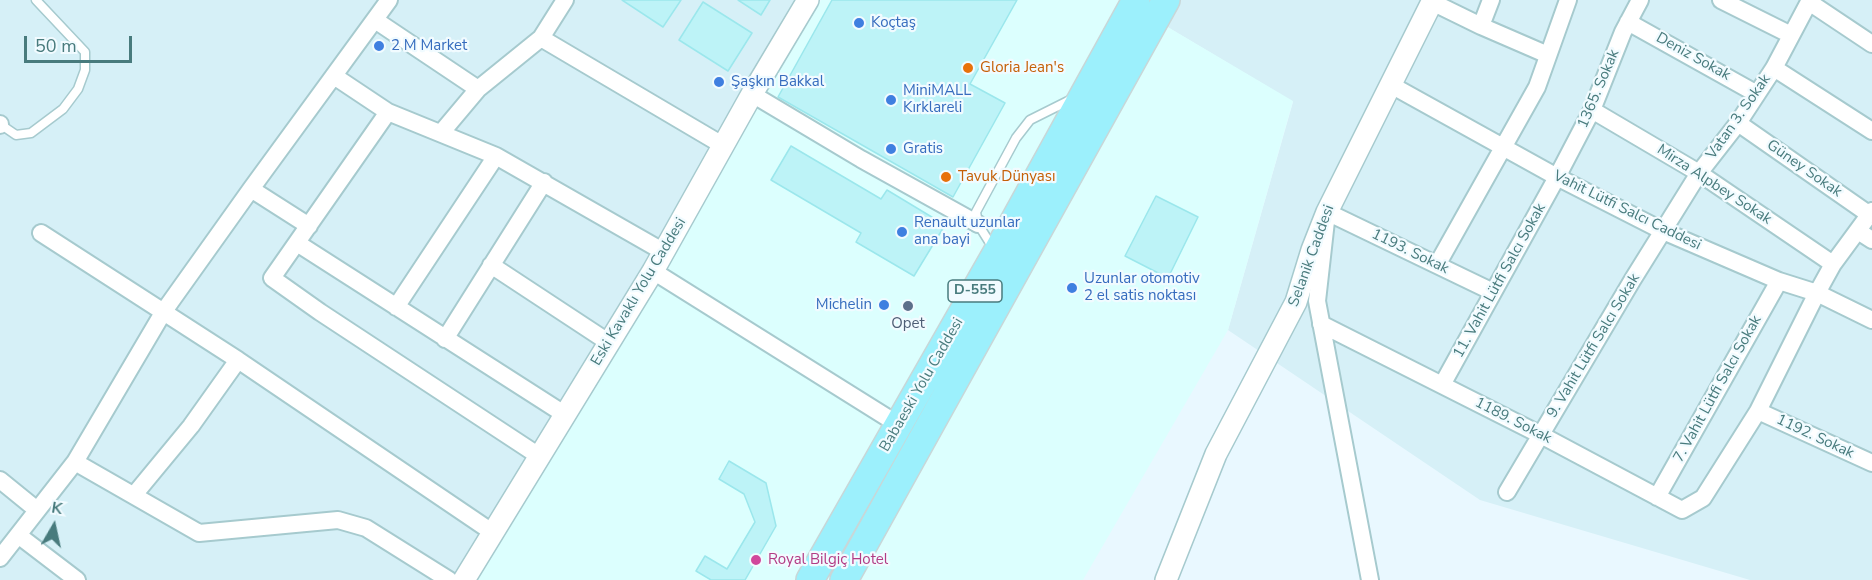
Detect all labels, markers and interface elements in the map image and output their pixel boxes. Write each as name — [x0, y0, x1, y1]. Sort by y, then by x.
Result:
place label: Koçtaş — [871, 14, 916, 32]
marker: Koçtaş — [852, 16, 866, 30]
scale bar — [27, 24, 135, 62]
street label: Deniz Sokak — [1653, 29, 1733, 85]
text: 50 m — [35, 34, 77, 58]
place label: 2 M Market — [391, 37, 467, 55]
marker: 2 M Market — [372, 39, 386, 53]
street label: 1365. Sokak — [1574, 47, 1624, 131]
place label: Gloria Jean's — [980, 59, 1064, 77]
marker: Gloria Jean's — [961, 61, 975, 75]
street label: Vatan 3. Sokak — [1703, 71, 1775, 163]
place label: Şaşkın Bakkal — [731, 73, 824, 91]
marker: Şaşkın Bakkal — [712, 75, 726, 89]
place label: MiniMALL Kırklareli — [903, 82, 971, 117]
marker: MiniMALL Kırklareli — [884, 93, 898, 107]
street label: Güney Sokak — [1763, 136, 1845, 202]
place label: Gratis — [903, 140, 943, 158]
street label: Mirza Alpbey Sokak — [1653, 141, 1775, 229]
marker: Gratis — [884, 142, 898, 156]
street label: Vahit Lütfi Salcı Caddesi — [1550, 167, 1704, 255]
place label: Tavuk Dünyası — [958, 168, 1055, 186]
marker: Tavuk Dünyası — [939, 170, 953, 184]
street label: 11. Vahit Lütfi Salcı Sokak — [1450, 201, 1550, 361]
street label: Selanik Caddesi — [1285, 203, 1339, 309]
place label: Renault uzunlar ana bayi — [914, 214, 1020, 249]
street label: Eski Kavaklı Yolu Caddesi — [588, 215, 690, 369]
marker: Renault uzunlar ana bayi — [895, 225, 909, 239]
street label: 1193. Sokak — [1368, 226, 1452, 278]
place label: Uzunlar otomotiv 2 el satis noktası — [1084, 270, 1200, 305]
street label: 9. Vahit Lütfi Salcı Sokak — [1544, 271, 1644, 421]
road number: D-555 — [948, 280, 1002, 302]
marker: Uzunlar otomotiv 2 el satis noktası — [1065, 281, 1079, 295]
place label: Michelin — [816, 296, 872, 314]
marker: Michelin — [877, 298, 891, 312]
marker: Opet — [901, 299, 915, 313]
street label: 7. Vahit Lütfi Salcı Sokak — [1670, 312, 1766, 466]
street label: Babaeski Yolu Caddesi — [876, 315, 968, 455]
place label: Opet — [891, 315, 925, 333]
street label: 1189. Sokak — [1472, 394, 1554, 448]
street label: 1192. Sokak — [1773, 411, 1857, 463]
north arrow — [24, 496, 84, 556]
text: K — [50, 497, 64, 520]
place label: Royal Bilgiç Hotel — [768, 551, 888, 569]
marker: Royal Bilgiç Hotel — [749, 553, 763, 567]

